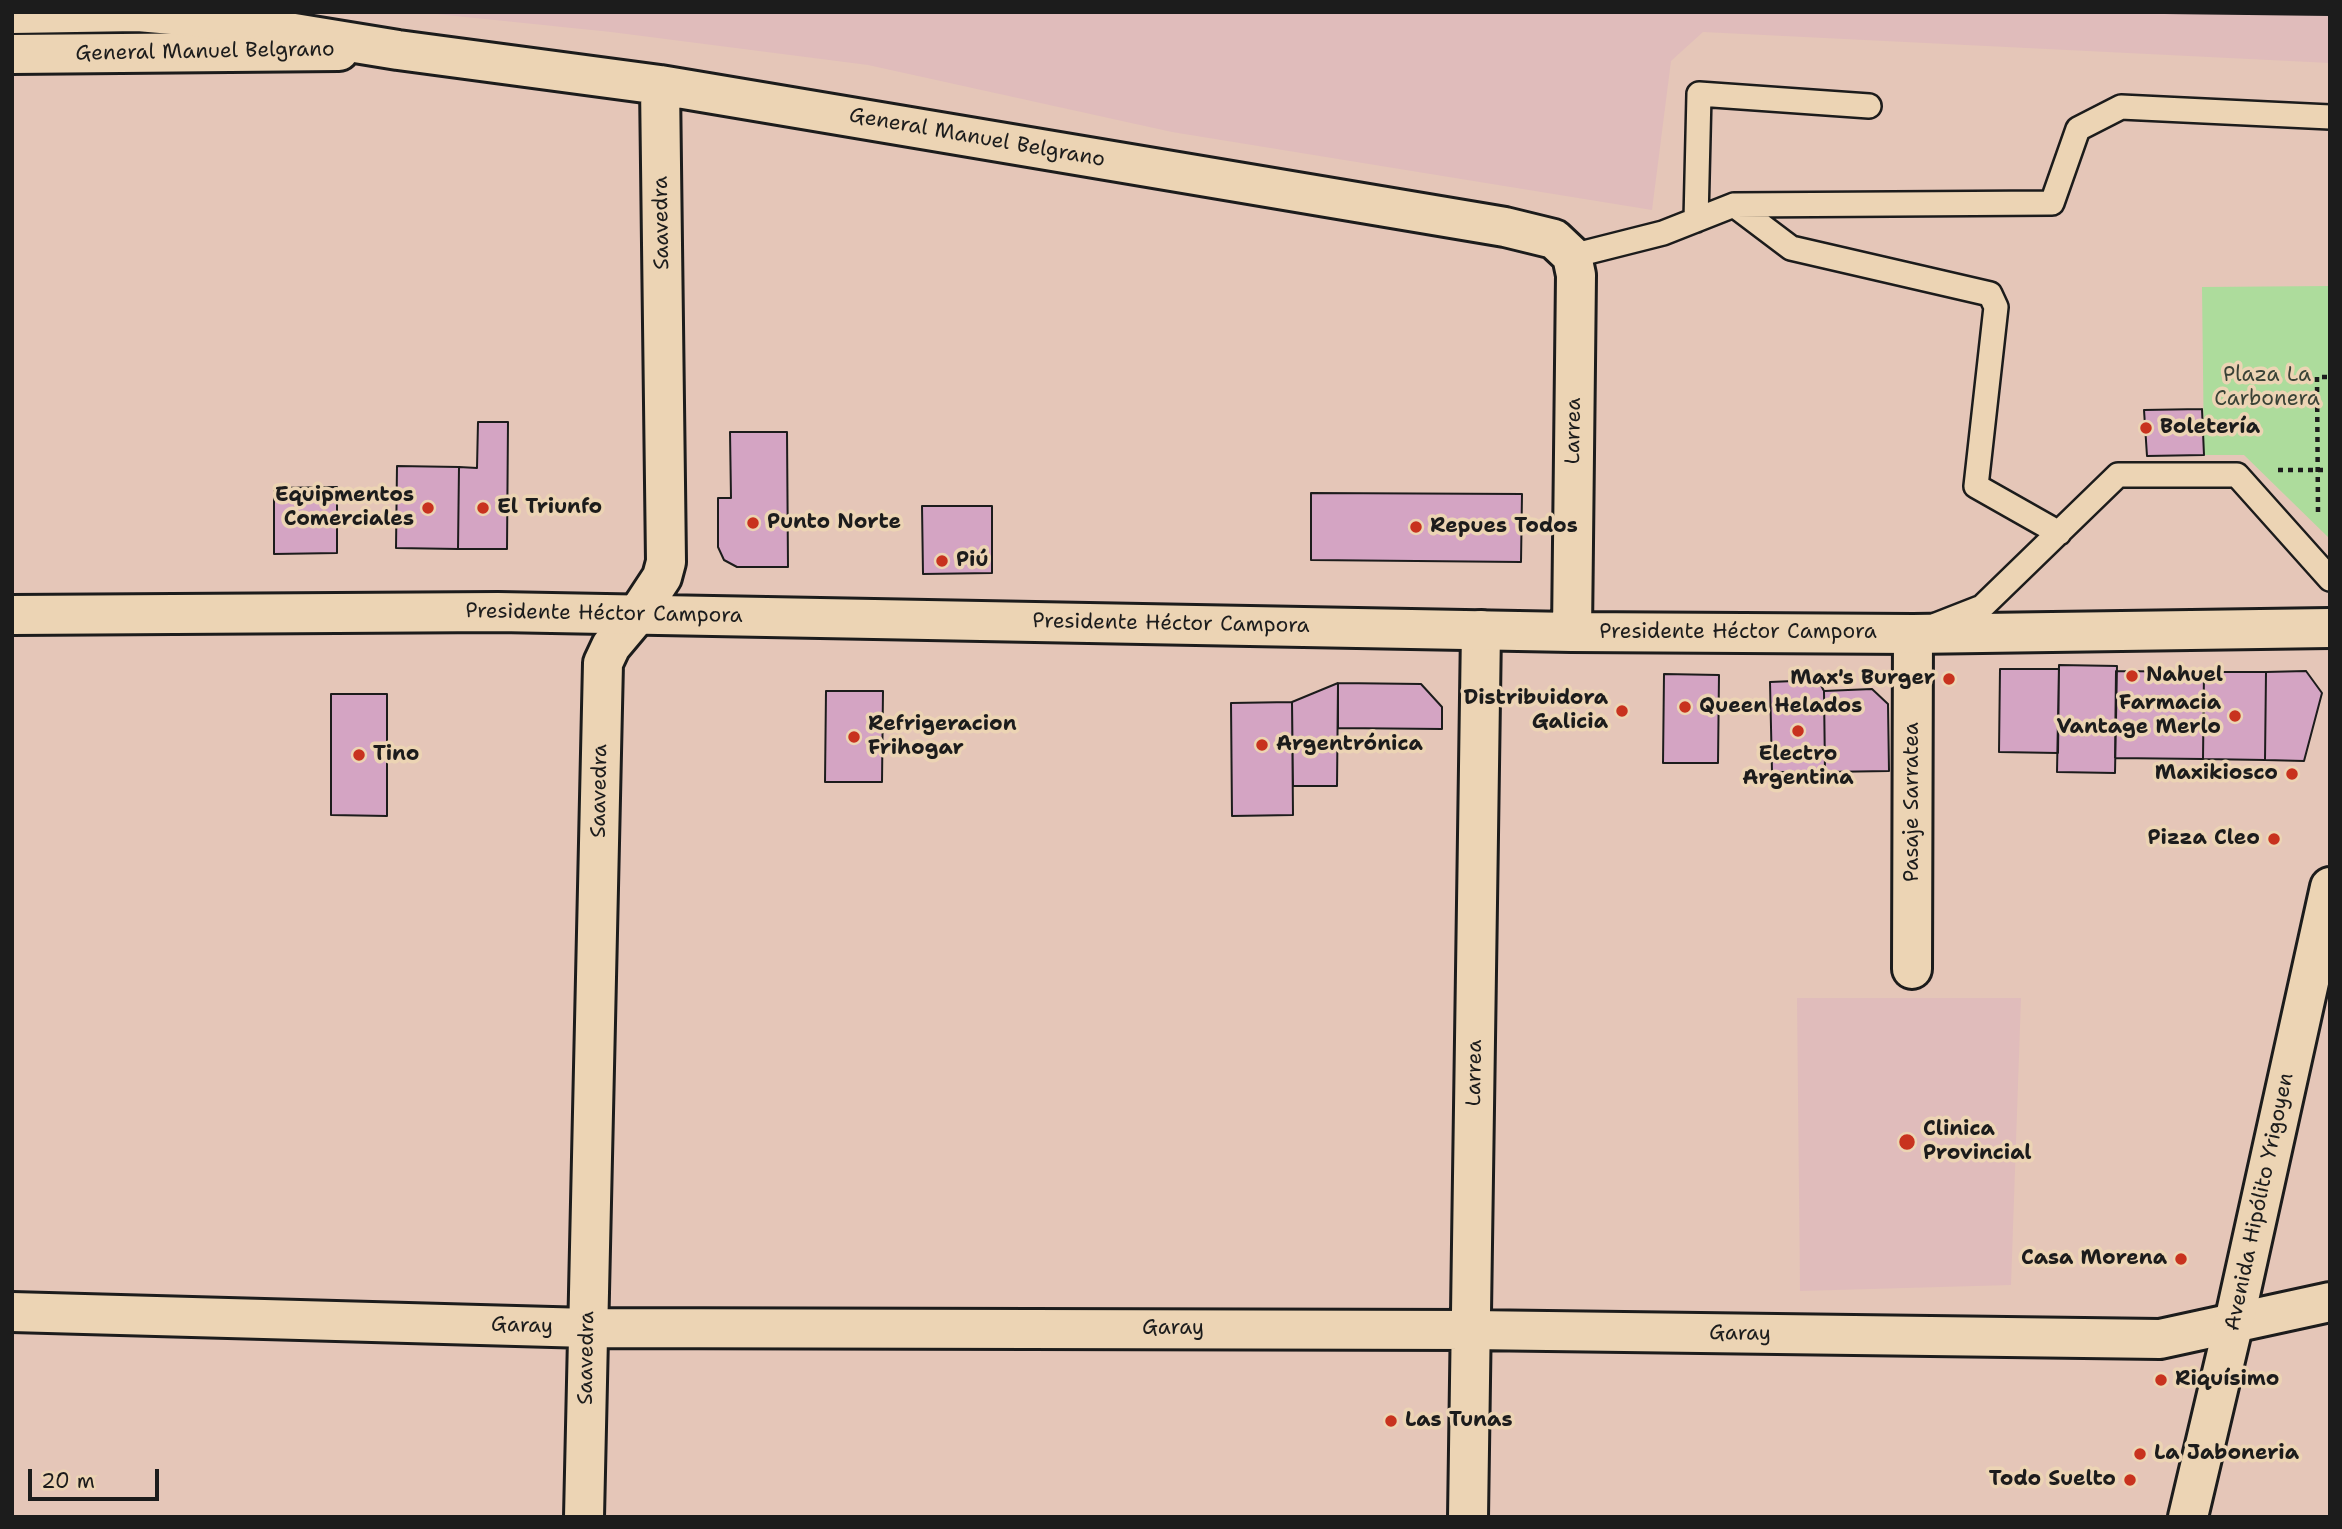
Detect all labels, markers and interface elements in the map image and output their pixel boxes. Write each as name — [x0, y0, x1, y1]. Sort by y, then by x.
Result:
street label: General Manuel Belgrano — [75, 37, 335, 67]
street label: General Manuel Belgrano — [847, 103, 1107, 173]
street label: Saavedra — [649, 176, 675, 270]
park label: Plaza La Carbonera — [2214, 363, 2320, 413]
street label: Larrea — [1561, 397, 1587, 465]
place label: Boletería — [2160, 415, 2260, 441]
marker: Boletería — [2138, 420, 2154, 436]
place label: Equipmentos Comerciales — [275, 483, 414, 533]
place label: El Triunfo — [497, 495, 602, 521]
marker: Equipmentos Comerciales — [420, 500, 436, 516]
marker: El Triunfo — [475, 500, 491, 516]
place label: Punto Norte — [767, 510, 901, 536]
place label: Repues Todos — [1430, 514, 1578, 540]
marker: Punto Norte — [745, 515, 761, 531]
marker: Repues Todos — [1408, 519, 1424, 535]
place label: Piú — [956, 548, 989, 574]
marker: Piú — [934, 553, 950, 569]
street label: Presidente Héctor Campora — [465, 599, 743, 629]
street label: Presidente Héctor Campora — [1032, 609, 1310, 639]
street label: Presidente Héctor Campora — [1599, 620, 1877, 646]
place label: Nahuel — [2146, 663, 2223, 689]
place label: Max's Burger — [1790, 666, 1935, 692]
marker: Nahuel — [2124, 668, 2140, 684]
marker: Max's Burger — [1941, 671, 1957, 687]
place label: Distribuidora Galicia — [1463, 686, 1608, 736]
place label: Farmacia Vantage Merlo — [2056, 691, 2221, 741]
place label: Queen Helados — [1699, 694, 1862, 720]
marker: Queen Helados — [1677, 699, 1693, 715]
marker: Distribuidora Galicia — [1614, 703, 1630, 719]
marker: Farmacia Vantage Merlo — [2227, 708, 2243, 724]
place label: Refrigeracion Frihogar — [868, 712, 1017, 762]
street label: Pasaje Sarratea — [1900, 722, 1926, 882]
marker: Electro Argentina — [1790, 723, 1806, 739]
marker: Refrigeracion Frihogar — [846, 729, 862, 745]
place label: Argentrónica — [1276, 732, 1423, 758]
marker: Argentrónica — [1254, 737, 1270, 753]
place label: Tino — [373, 742, 419, 768]
place label: Electro Argentina — [1742, 742, 1854, 792]
street label: Saavedra — [587, 744, 613, 838]
marker: Tino — [351, 747, 367, 763]
place label: Maxikiosco — [2155, 761, 2278, 787]
marker: Maxikiosco — [2284, 766, 2300, 782]
place label: Pizza Cleo — [2148, 826, 2260, 852]
marker: Pizza Cleo — [2266, 831, 2282, 847]
street label: Larrea — [1462, 1039, 1488, 1107]
street label: Avenida Hipólito Yrigoyen — [2220, 1071, 2300, 1333]
place label: Clinica Provincial — [1923, 1117, 2032, 1167]
marker: Clinica Provincial — [1897, 1132, 1917, 1152]
place label: Casa Morena — [2021, 1246, 2167, 1272]
marker: Casa Morena — [2173, 1251, 2189, 1267]
street label: Saavedra — [574, 1311, 600, 1405]
street label: Garay — [491, 1312, 553, 1340]
street label: Garay — [1142, 1316, 1204, 1342]
street label: Garay — [1709, 1321, 1771, 1347]
place label: Riquísimo — [2175, 1367, 2279, 1393]
marker: Riquísimo — [2153, 1372, 2169, 1388]
place label: Las Tunas — [1405, 1408, 1512, 1434]
marker: Las Tunas — [1383, 1413, 1399, 1429]
place label: La Jaboneria — [2154, 1441, 2299, 1467]
marker: La Jaboneria — [2132, 1446, 2148, 1462]
scale bar — [32, 1456, 163, 1500]
text: 20 m — [41, 1467, 95, 1495]
place label: Todo Suelto — [1989, 1467, 2116, 1493]
marker: Todo Suelto — [2122, 1472, 2138, 1488]

